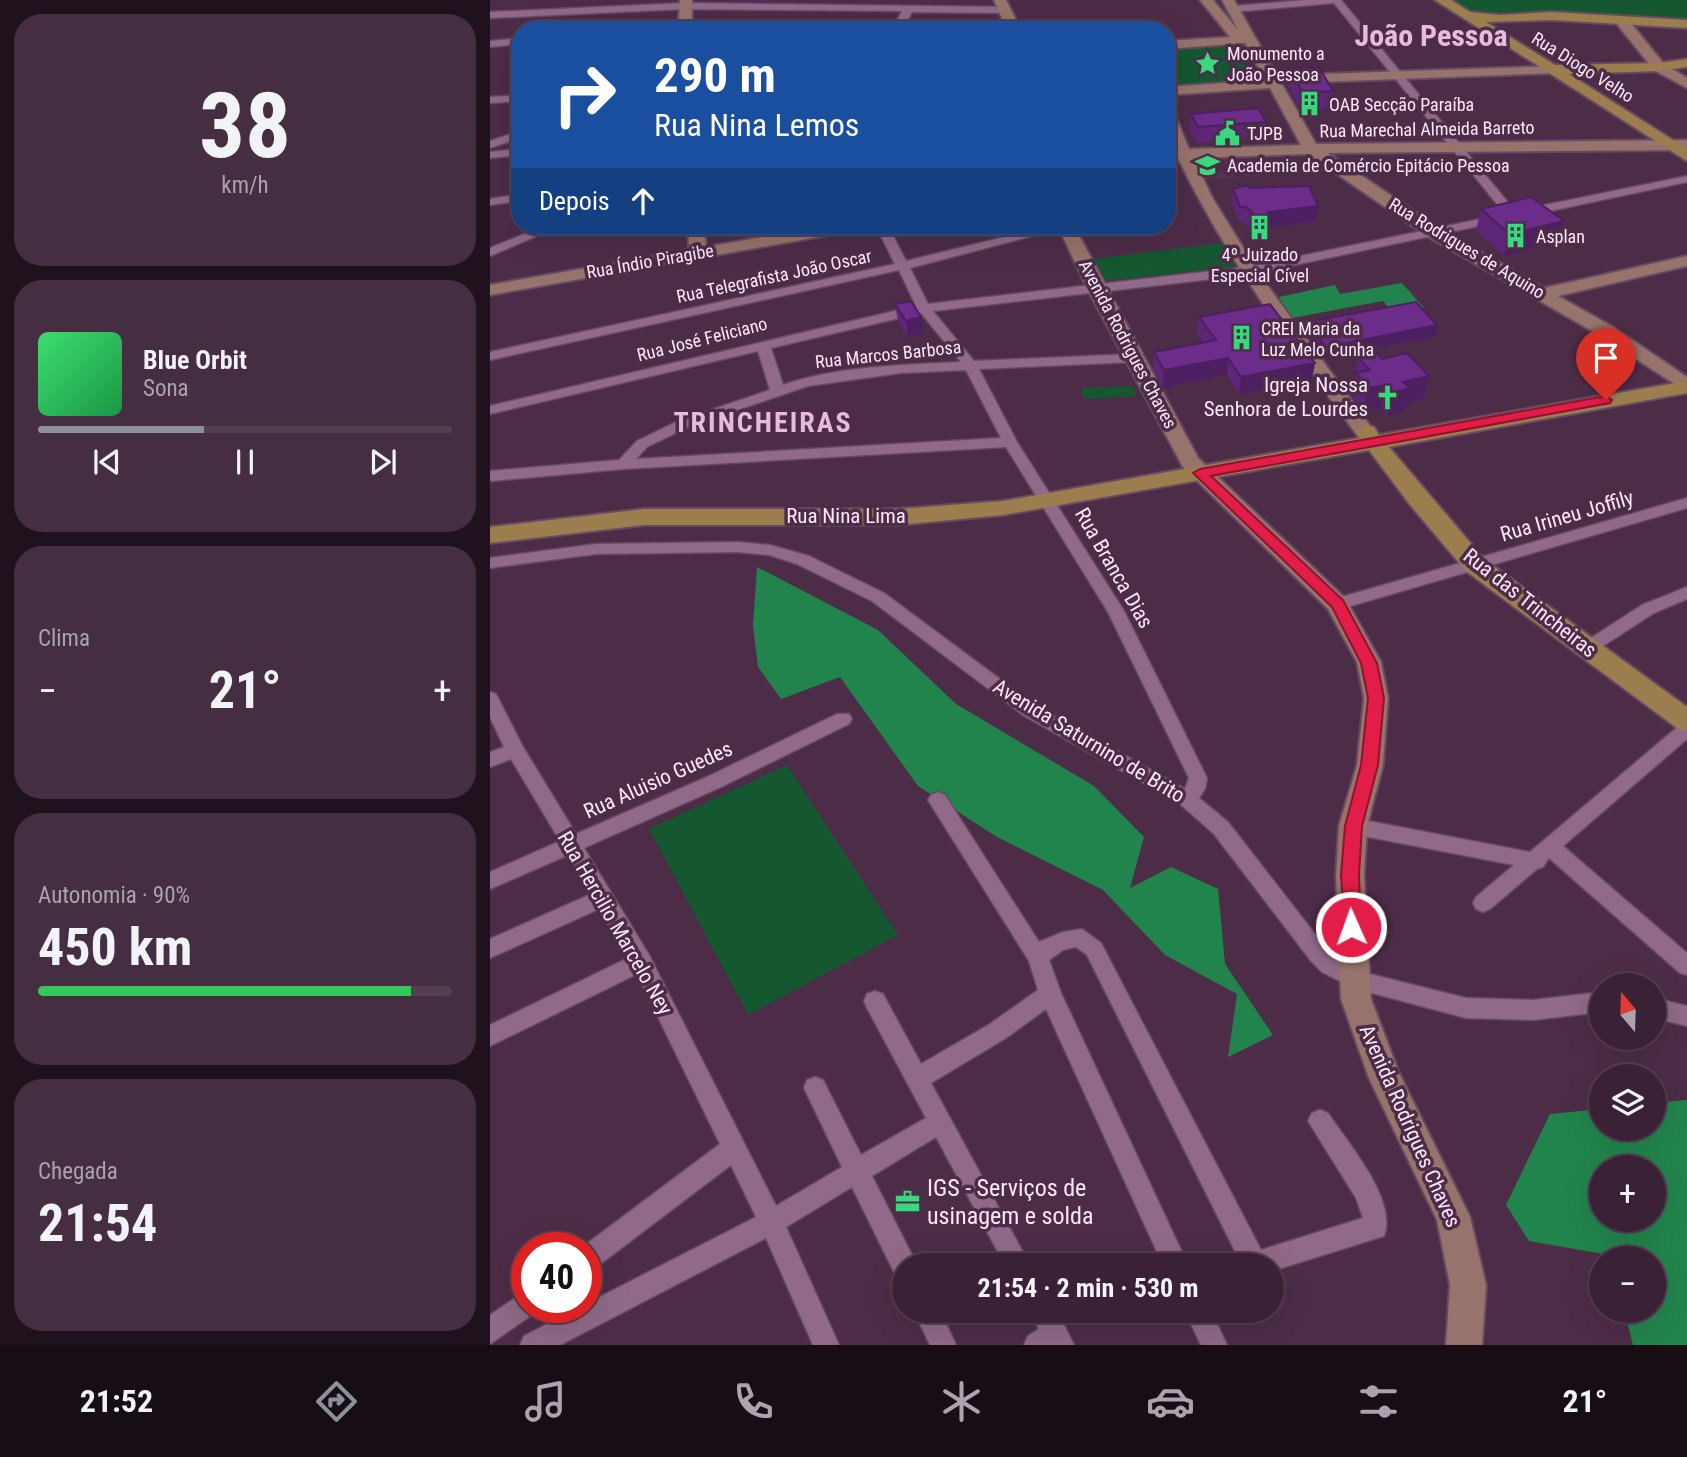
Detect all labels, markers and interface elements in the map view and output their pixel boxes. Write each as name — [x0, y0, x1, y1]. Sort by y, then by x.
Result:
district label: João Pessoa — [1354, 18, 1508, 53]
street label: Rua Diogo Velho — [1528, 27, 1638, 107]
place label: Monumento a João Pessoa — [1227, 43, 1325, 85]
text: 290 m — [654, 47, 776, 104]
icon: right — [539, 49, 630, 140]
place icon: Monumento a João Pessoa — [1193, 49, 1221, 77]
text: 38 — [199, 73, 291, 179]
building icon: OAB Secção Paraíba — [1295, 90, 1323, 118]
place label: OAB Secção Paraíba — [1329, 94, 1474, 115]
text: Rua Nina Lemos — [654, 106, 859, 144]
street label: Rua Marechal Almeida Barreto — [1319, 117, 1535, 141]
public building icon: TJPB — [1213, 119, 1241, 147]
place label: TJPB — [1247, 123, 1283, 144]
school or university icon: Academia de Comércio Epitácio Pessoa — [1193, 151, 1221, 179]
place label: Academia de Comércio Epitácio Pessoa — [1227, 155, 1510, 176]
text: km/h — [221, 172, 269, 199]
icon: ahead — [624, 182, 662, 220]
text: Depois — [539, 186, 610, 216]
street label: Rua Rodrigues de Aquino — [1385, 193, 1549, 303]
building icon: 4º Juizado Especial Cível — [1246, 213, 1274, 241]
building icon: Asplan — [1502, 222, 1530, 250]
place label: Asplan — [1536, 226, 1585, 247]
street label: Rua Índio Piragibe — [585, 239, 715, 283]
place label: 4º Juizado Especial Cível — [1211, 244, 1309, 286]
street label: Rua Telegrafista João Oscar — [675, 245, 874, 307]
street label: Avenida Rodrigues Chaves — [1075, 256, 1181, 432]
street label: Rua José Feliciano — [635, 313, 769, 365]
place label: CREI Maria da Luz Melo Cunha — [1261, 318, 1374, 360]
building icon: CREI Maria da Luz Melo Cunha — [1227, 324, 1255, 352]
pin — [1576, 328, 1636, 400]
street label: Rua Marcos Barbosa — [814, 336, 962, 372]
icon: arrive — [1587, 339, 1625, 377]
text: Blue Orbit — [143, 345, 247, 375]
place label: Igreja Nossa Senhora de Lourdes — [1204, 373, 1368, 421]
text: Sona — [143, 375, 189, 402]
church icon: Igreja Nossa Senhora de Lourdes — [1374, 383, 1402, 411]
district label: TRINCHEIRAS — [673, 406, 853, 439]
icon: previous — [88, 443, 126, 481]
icon: pause — [226, 443, 264, 481]
icon: next — [364, 443, 402, 481]
street label: Rua Irineu Joffily — [1498, 485, 1637, 546]
street label: Rua Nina Lima — [786, 504, 906, 528]
street label: Rua Branca Dias — [1070, 504, 1158, 632]
street label: Rua das Trincheiras — [1459, 544, 1601, 662]
text: Clima — [38, 625, 90, 652]
text: 21° — [209, 660, 281, 721]
text: − — [38, 669, 57, 713]
text: + — [433, 669, 452, 713]
street label: Avenida Saturnino de Brito — [989, 674, 1189, 808]
street label: Rua Aluisio Guedes — [580, 736, 736, 824]
street label: Rua Hercilio Marcelo Ney — [553, 827, 678, 1019]
text: Autonomia · 90% — [38, 882, 190, 909]
position arrow — [1314, 890, 1388, 964]
text: 450 km — [38, 917, 192, 978]
north arrow — [1589, 973, 1666, 1050]
map controls — [1589, 973, 1666, 1323]
street label: Avenida Rodrigues Chaves — [1355, 1021, 1465, 1231]
button: layers — [1589, 1064, 1666, 1141]
button: + — [1589, 1155, 1666, 1232]
text: Chegada — [38, 1158, 118, 1185]
place label: IGS - Serviços de usinagem e solda — [927, 1174, 1094, 1230]
office icon: IGS - Serviços de usinagem e solda — [893, 1188, 921, 1216]
text: 21:54 — [38, 1193, 157, 1254]
speed limit sign: 40 — [511, 1232, 602, 1323]
button: − — [1589, 1246, 1666, 1323]
text: 21:54 · 2 min · 530 m — [978, 1273, 1198, 1303]
icon: directions — [312, 1377, 361, 1426]
icon: music — [521, 1377, 570, 1426]
icon: phone — [729, 1377, 778, 1426]
icon: climate — [937, 1377, 986, 1426]
icon: car — [1146, 1377, 1195, 1426]
icon: filters — [1354, 1377, 1403, 1426]
text: 21:52 — [80, 1382, 153, 1420]
text: 21° — [1563, 1382, 1607, 1420]

